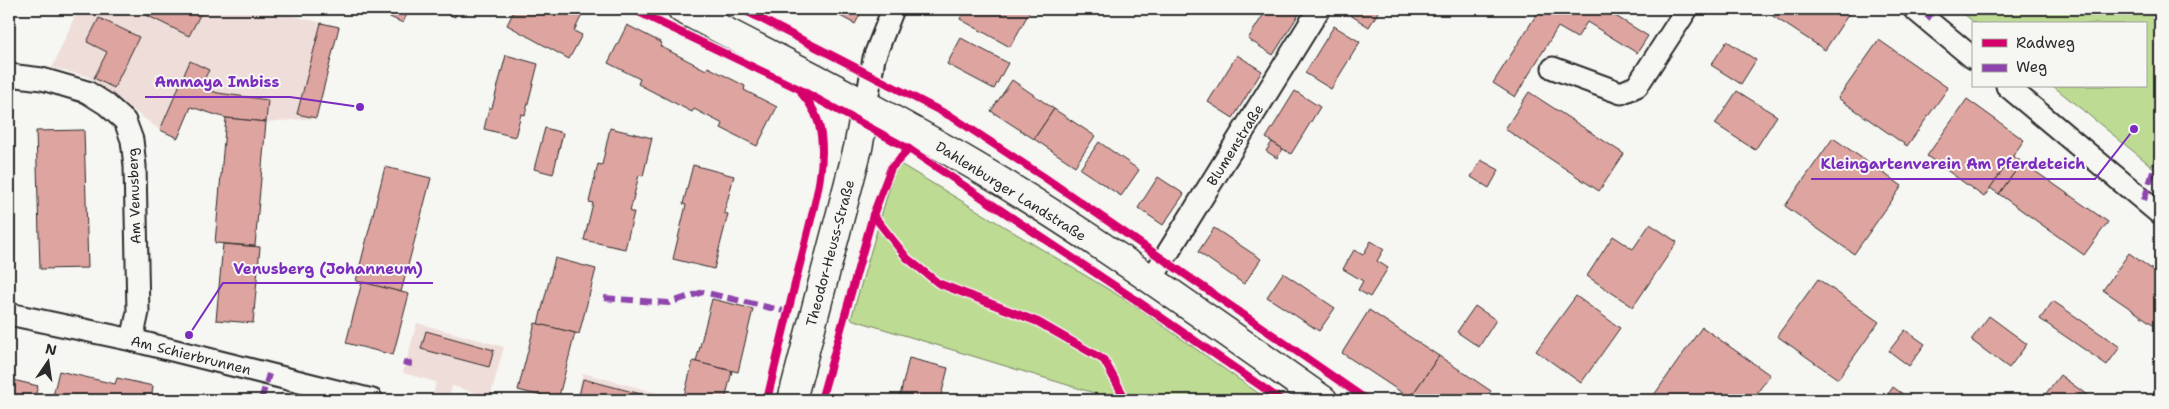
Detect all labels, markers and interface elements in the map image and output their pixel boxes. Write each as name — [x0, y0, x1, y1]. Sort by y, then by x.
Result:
legend — [1972, 22, 2146, 88]
text: Radweg — [2016, 33, 2075, 53]
text: Weg — [2016, 57, 2047, 77]
callout: Ammaya Imbiss — [145, 67, 290, 97]
text: Ammaya Imbiss — [155, 72, 280, 92]
street label: Blumenstraße — [1203, 101, 1267, 189]
street label: Dahlenburger Landstraße — [932, 137, 1090, 245]
street label: Am Venusberg — [123, 147, 145, 245]
callout: Kleingartenverein Am Pferdeteich — [1811, 149, 2095, 179]
text: Kleingartenverein Am Pferdeteich — [1821, 154, 2085, 174]
street label: Theodor-Heuss-Straße — [802, 178, 858, 328]
callout: Venusberg (Johanneum) — [223, 253, 433, 283]
text: Venusberg (Johanneum) — [233, 259, 423, 279]
street label: Am Schierbrunnen — [129, 331, 253, 379]
north arrow — [22, 336, 72, 386]
text: N — [43, 339, 58, 359]

